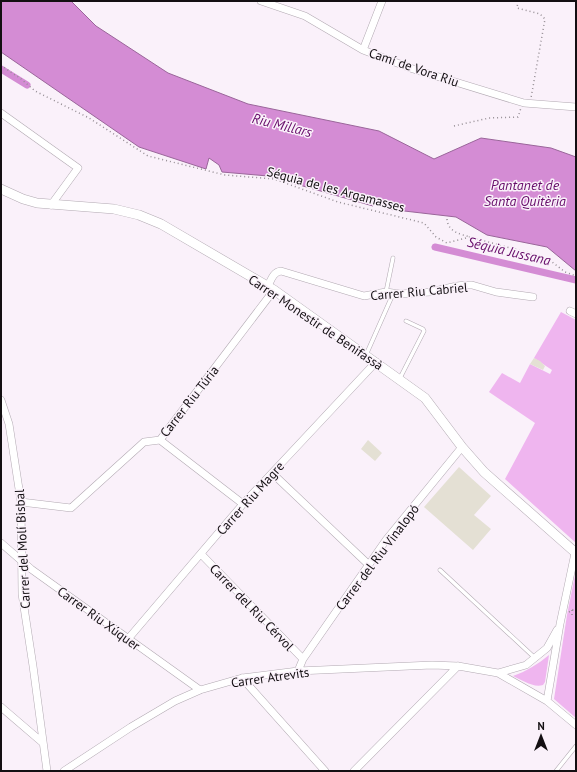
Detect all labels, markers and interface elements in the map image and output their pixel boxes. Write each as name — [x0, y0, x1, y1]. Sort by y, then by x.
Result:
street label: Camí de Vora Riu — [367, 44, 461, 91]
water label: Riu Millars — [250, 109, 314, 141]
street label: Séquia de les Argamasses — [265, 163, 407, 216]
water label: Pantanet de Santa Quitèria — [484, 176, 566, 210]
water label: Séquia Jussana — [466, 233, 553, 269]
street label: Carrer Monestir de Benifassà — [245, 271, 386, 374]
street label: Carrer Riu Cabriel — [370, 279, 469, 304]
street label: Carrer Riu Túria — [156, 362, 223, 440]
street label: Carrer Riu Magre — [213, 458, 288, 539]
street label: Carrer del Molí Bisbal — [11, 489, 34, 609]
street label: Carrer del Riu Vinalopó — [332, 501, 423, 614]
street label: Carrer del Riu Cérvol — [206, 560, 298, 655]
street label: Carrer Riu Xúquer — [54, 583, 144, 655]
street label: Carrer Atrevits — [230, 664, 310, 691]
north arrow — [521, 716, 561, 756]
text: N — [537, 719, 545, 733]

